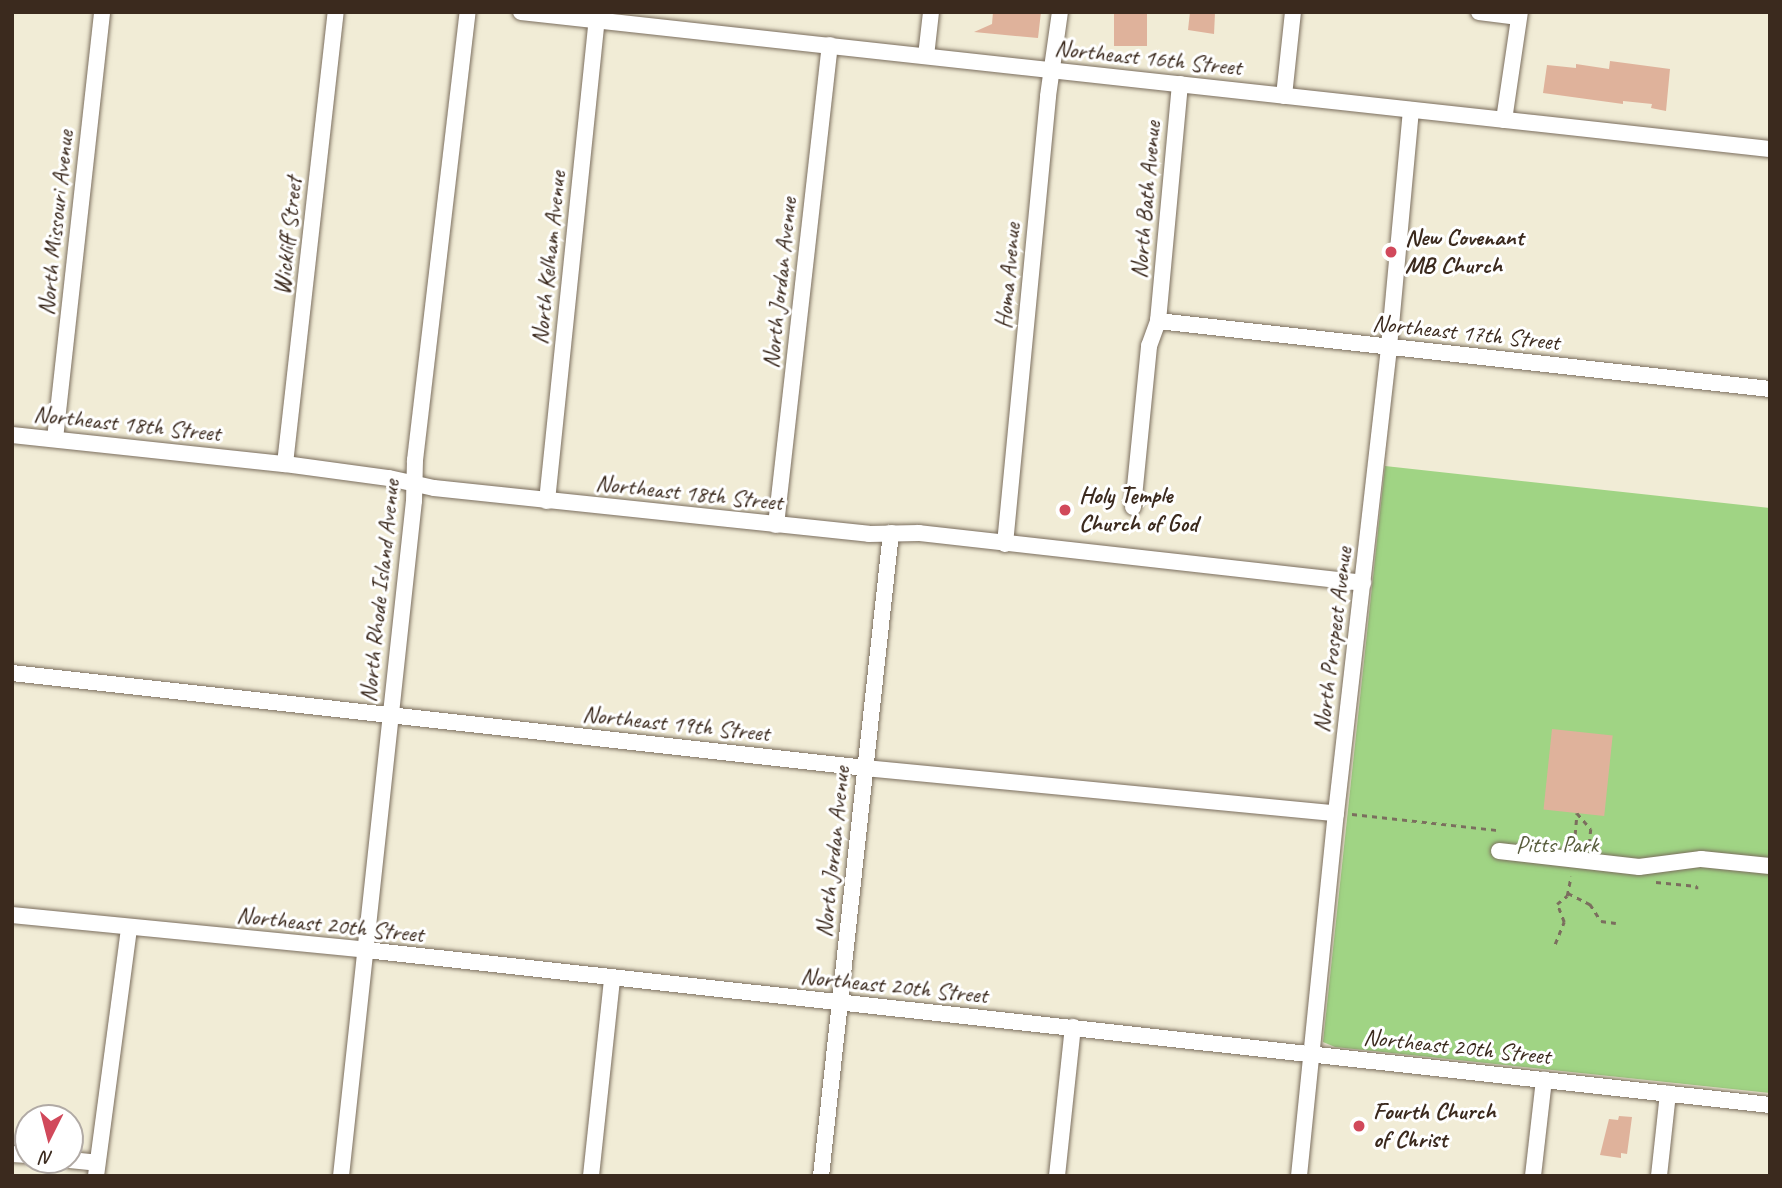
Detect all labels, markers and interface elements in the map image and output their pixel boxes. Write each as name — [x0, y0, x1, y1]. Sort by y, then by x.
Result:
street label: Northeast 16th Street — [1053, 34, 1243, 82]
street label: North Bath Avenue — [1125, 120, 1167, 280]
street label: North Missouri Avenue — [32, 129, 80, 317]
street label: North Kelham Avenue — [526, 170, 572, 346]
street label: Wickliff Street — [267, 176, 309, 296]
street label: North Jordan Avenue — [757, 196, 803, 370]
street label: Homa Avenue — [989, 222, 1027, 330]
place label: New Covenant MB Church — [1405, 224, 1523, 280]
marker: New Covenant MB Church — [1383, 244, 1399, 260]
street label: Northeast 17th Street — [1371, 309, 1561, 357]
street label: Northeast 18th Street — [32, 400, 222, 448]
street label: Northeast 18th Street — [594, 469, 784, 517]
street label: North Rhode Island Avenue — [354, 478, 406, 704]
place label: Holy Temple Church of God — [1079, 482, 1198, 538]
marker: Holy Temple Church of God — [1057, 502, 1073, 518]
street label: North Prospect Avenue — [1307, 546, 1359, 734]
street label: Northeast 19th Street — [581, 700, 771, 748]
street label: North Jordan Avenue — [810, 765, 856, 939]
park label: Pitts Park — [1515, 831, 1599, 859]
street label: Northeast 20th Street — [235, 901, 425, 949]
street label: Northeast 20th Street — [799, 962, 989, 1010]
street label: Northeast 20th Street — [1362, 1023, 1552, 1071]
place label: Fourth Church of Christ — [1373, 1098, 1496, 1154]
north arrow — [14, 1104, 84, 1174]
marker: Fourth Church of Christ — [1351, 1118, 1367, 1134]
text: N — [40, 1145, 54, 1170]

